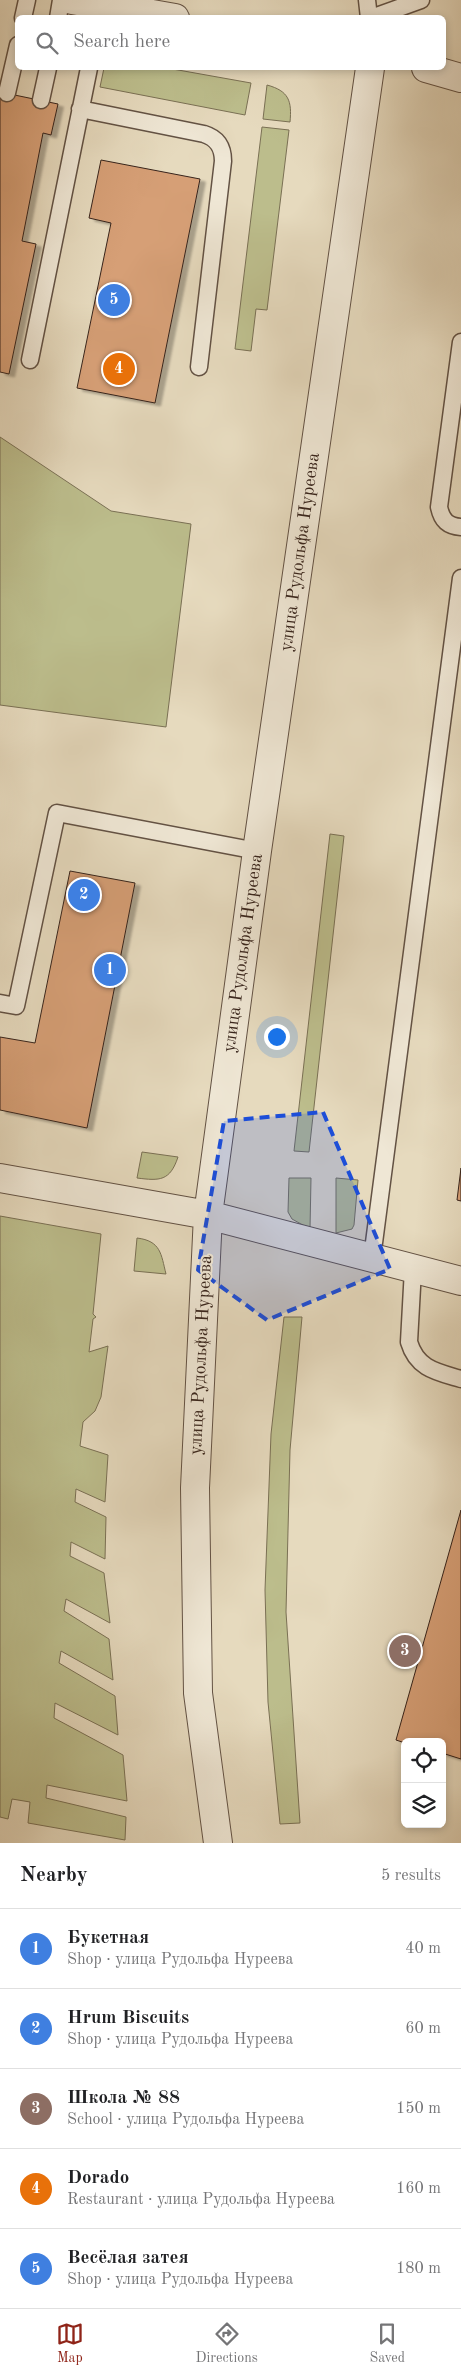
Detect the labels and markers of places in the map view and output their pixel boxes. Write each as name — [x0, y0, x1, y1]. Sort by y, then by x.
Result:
pin: 5 — [98, 281, 130, 319]
pin: 4 — [103, 350, 135, 388]
pin: 2 — [68, 876, 100, 914]
pin: 1 — [94, 951, 126, 989]
pin: 3 — [389, 1632, 421, 1670]

